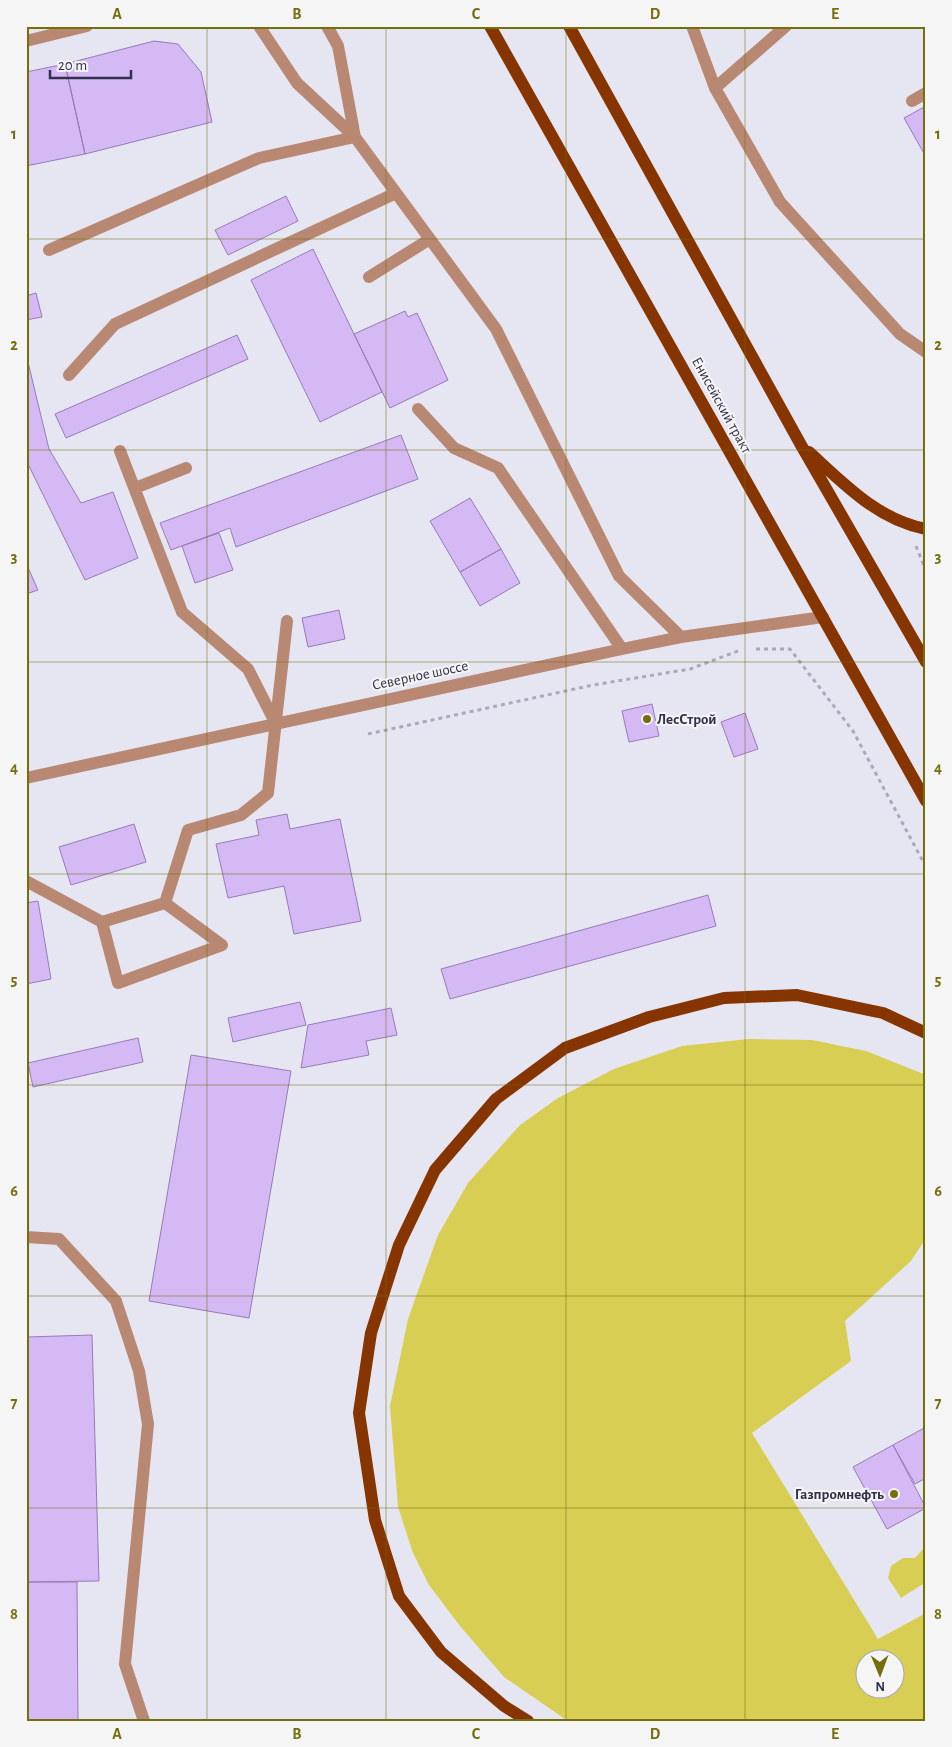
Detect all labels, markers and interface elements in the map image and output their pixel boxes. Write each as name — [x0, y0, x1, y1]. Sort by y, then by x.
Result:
text: A — [112, 6, 122, 22]
text: B — [292, 6, 302, 22]
text: C — [472, 6, 481, 22]
text: D — [650, 6, 661, 22]
text: E — [831, 6, 839, 22]
scale bar — [50, 48, 131, 80]
text: 20 m — [58, 58, 87, 73]
text: 1 — [11, 126, 17, 142]
text: 1 — [935, 126, 941, 142]
text: 2 — [10, 337, 18, 353]
text: 2 — [934, 337, 942, 353]
street label: Енисейский тракт — [689, 355, 754, 456]
text: 3 — [11, 549, 18, 565]
text: 3 — [935, 549, 942, 565]
street label: Северное шоссе — [371, 658, 470, 693]
place label: ЛесСтрой — [657, 712, 716, 727]
marker: ЛесСтрой — [641, 713, 653, 725]
text: 4 — [10, 760, 18, 776]
text: 4 — [934, 760, 942, 776]
text: 5 — [11, 972, 18, 988]
text: 5 — [935, 972, 942, 988]
text: 6 — [10, 1183, 18, 1199]
text: 6 — [934, 1183, 942, 1199]
text: 7 — [11, 1395, 18, 1411]
text: 7 — [935, 1395, 942, 1411]
place label: Газпромнефть — [795, 1487, 884, 1502]
marker: Газпромнефть — [888, 1488, 900, 1500]
text: 8 — [10, 1606, 18, 1622]
text: 8 — [934, 1606, 942, 1622]
north arrow — [854, 1650, 904, 1700]
text: N — [875, 1679, 885, 1693]
text: A — [112, 1726, 122, 1742]
text: B — [292, 1726, 302, 1742]
text: C — [472, 1726, 481, 1742]
text: D — [650, 1726, 661, 1742]
text: E — [831, 1726, 839, 1742]

